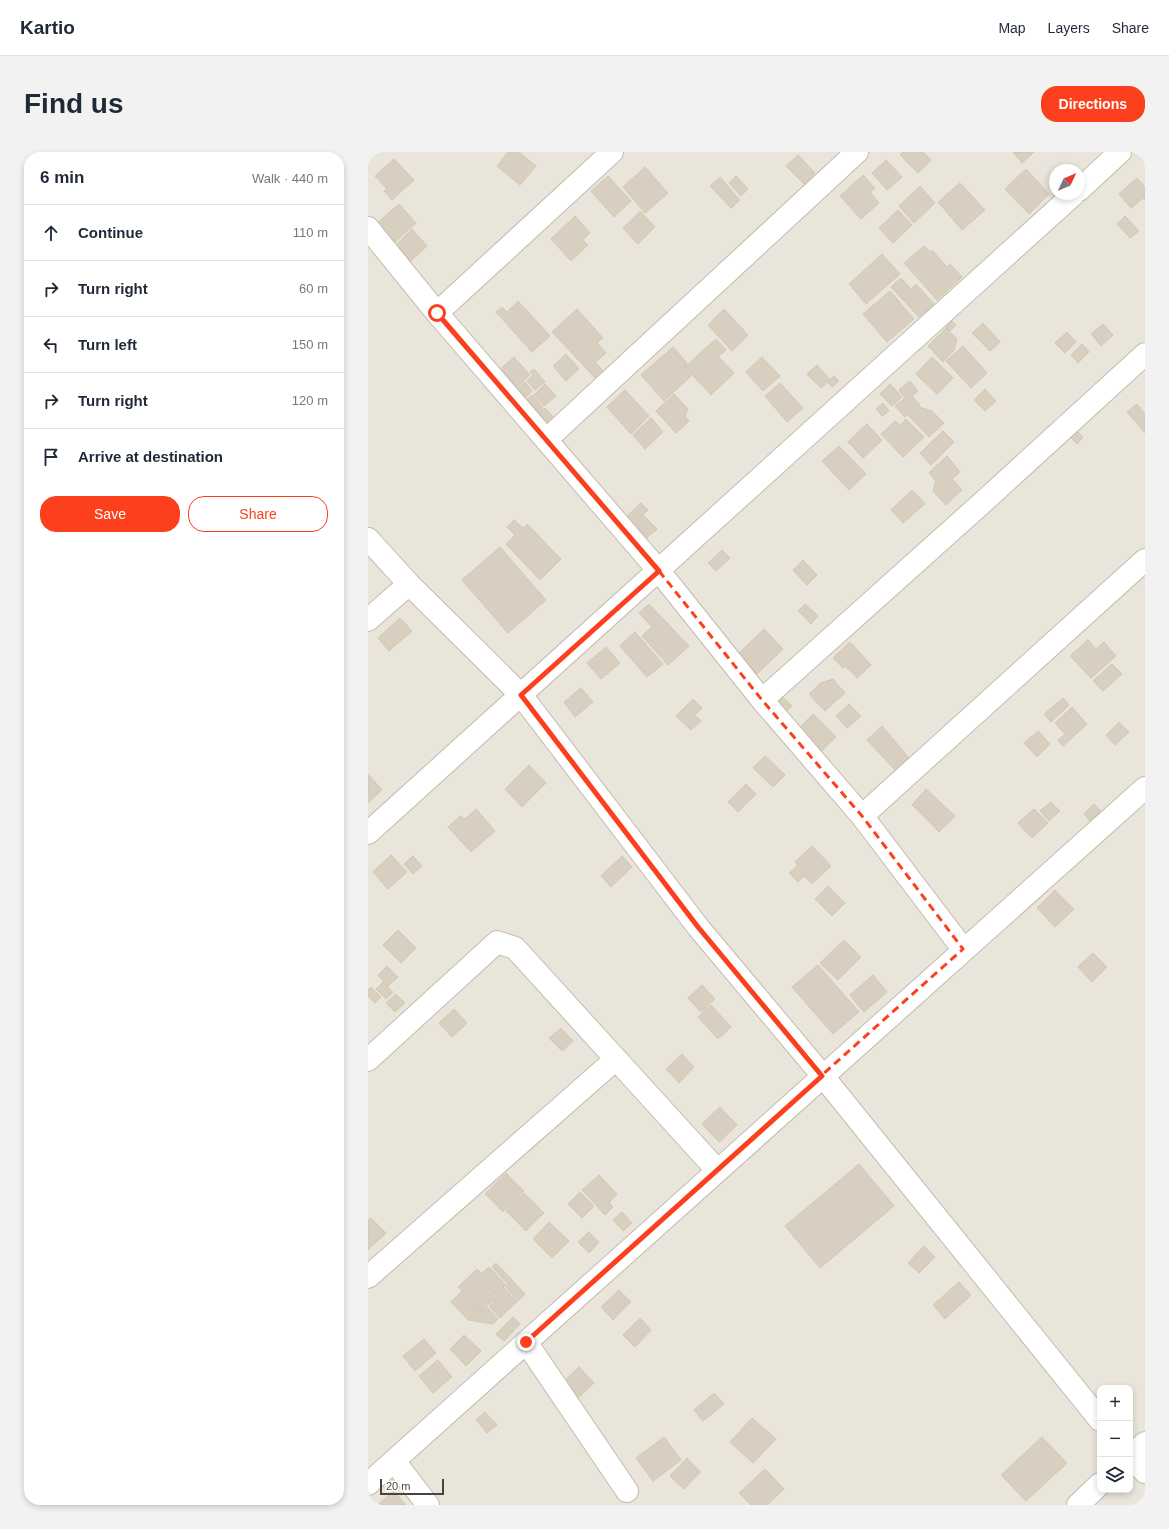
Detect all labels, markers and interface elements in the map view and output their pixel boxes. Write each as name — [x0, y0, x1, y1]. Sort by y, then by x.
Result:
text: Kartio — [20, 17, 75, 38]
text: Map — [998, 20, 1026, 36]
text: Layers — [1048, 20, 1090, 36]
text: Share — [1112, 20, 1149, 36]
button: Directions — [1041, 86, 1145, 122]
text: Find us — [24, 88, 124, 119]
north arrow — [1049, 164, 1085, 200]
text: 6 min — [40, 168, 84, 187]
text: Walk · 440 m — [252, 171, 328, 186]
icon: ahead — [40, 222, 62, 244]
text: Continue — [78, 224, 143, 241]
text: 110 m — [293, 225, 328, 240]
icon: right — [40, 278, 62, 300]
text: Turn right — [78, 280, 148, 297]
text: 60 m — [299, 281, 328, 296]
route start — [428, 304, 446, 322]
icon: left — [40, 334, 62, 356]
text: Turn left — [78, 336, 137, 353]
text: 150 m — [292, 337, 328, 352]
icon: right — [40, 390, 62, 412]
text: Turn right — [78, 392, 148, 409]
text: 120 m — [292, 393, 328, 408]
icon: arrive — [40, 446, 62, 468]
text: Arrive at destination — [78, 448, 223, 465]
button: Save — [40, 496, 180, 532]
button: Share — [188, 496, 328, 532]
route end — [517, 1333, 535, 1351]
map controls — [1097, 1385, 1133, 1493]
button: + — [1097, 1385, 1133, 1421]
button: − — [1097, 1421, 1133, 1457]
button: layers — [1097, 1457, 1133, 1493]
scale bar — [380, 1477, 444, 1496]
text: 20 m — [386, 1480, 410, 1492]

